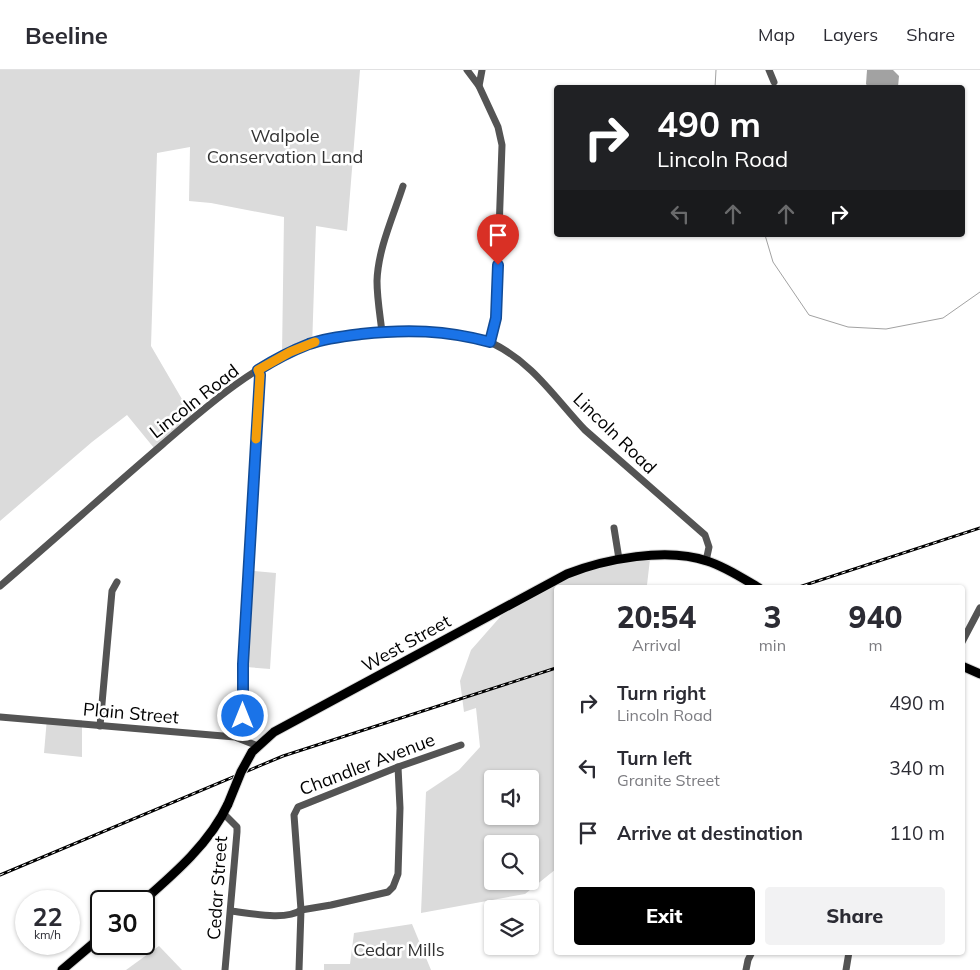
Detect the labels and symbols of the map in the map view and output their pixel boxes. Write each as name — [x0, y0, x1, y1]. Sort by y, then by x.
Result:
park label: Walpole Conservation Land — [207, 124, 363, 168]
pin — [477, 214, 519, 265]
street label: Lincoln Road — [145, 359, 243, 443]
street label: Lincoln Road — [568, 387, 662, 479]
street label: West Street — [357, 609, 455, 677]
position arrow — [216, 689, 268, 741]
street label: Plain Street — [82, 697, 180, 729]
street label: Chandler Avenue — [296, 728, 438, 800]
street label: Cedar Street — [202, 835, 232, 941]
speed limit sign: 30 — [90, 890, 155, 955]
park label: Cedar Mills — [353, 938, 445, 961]

